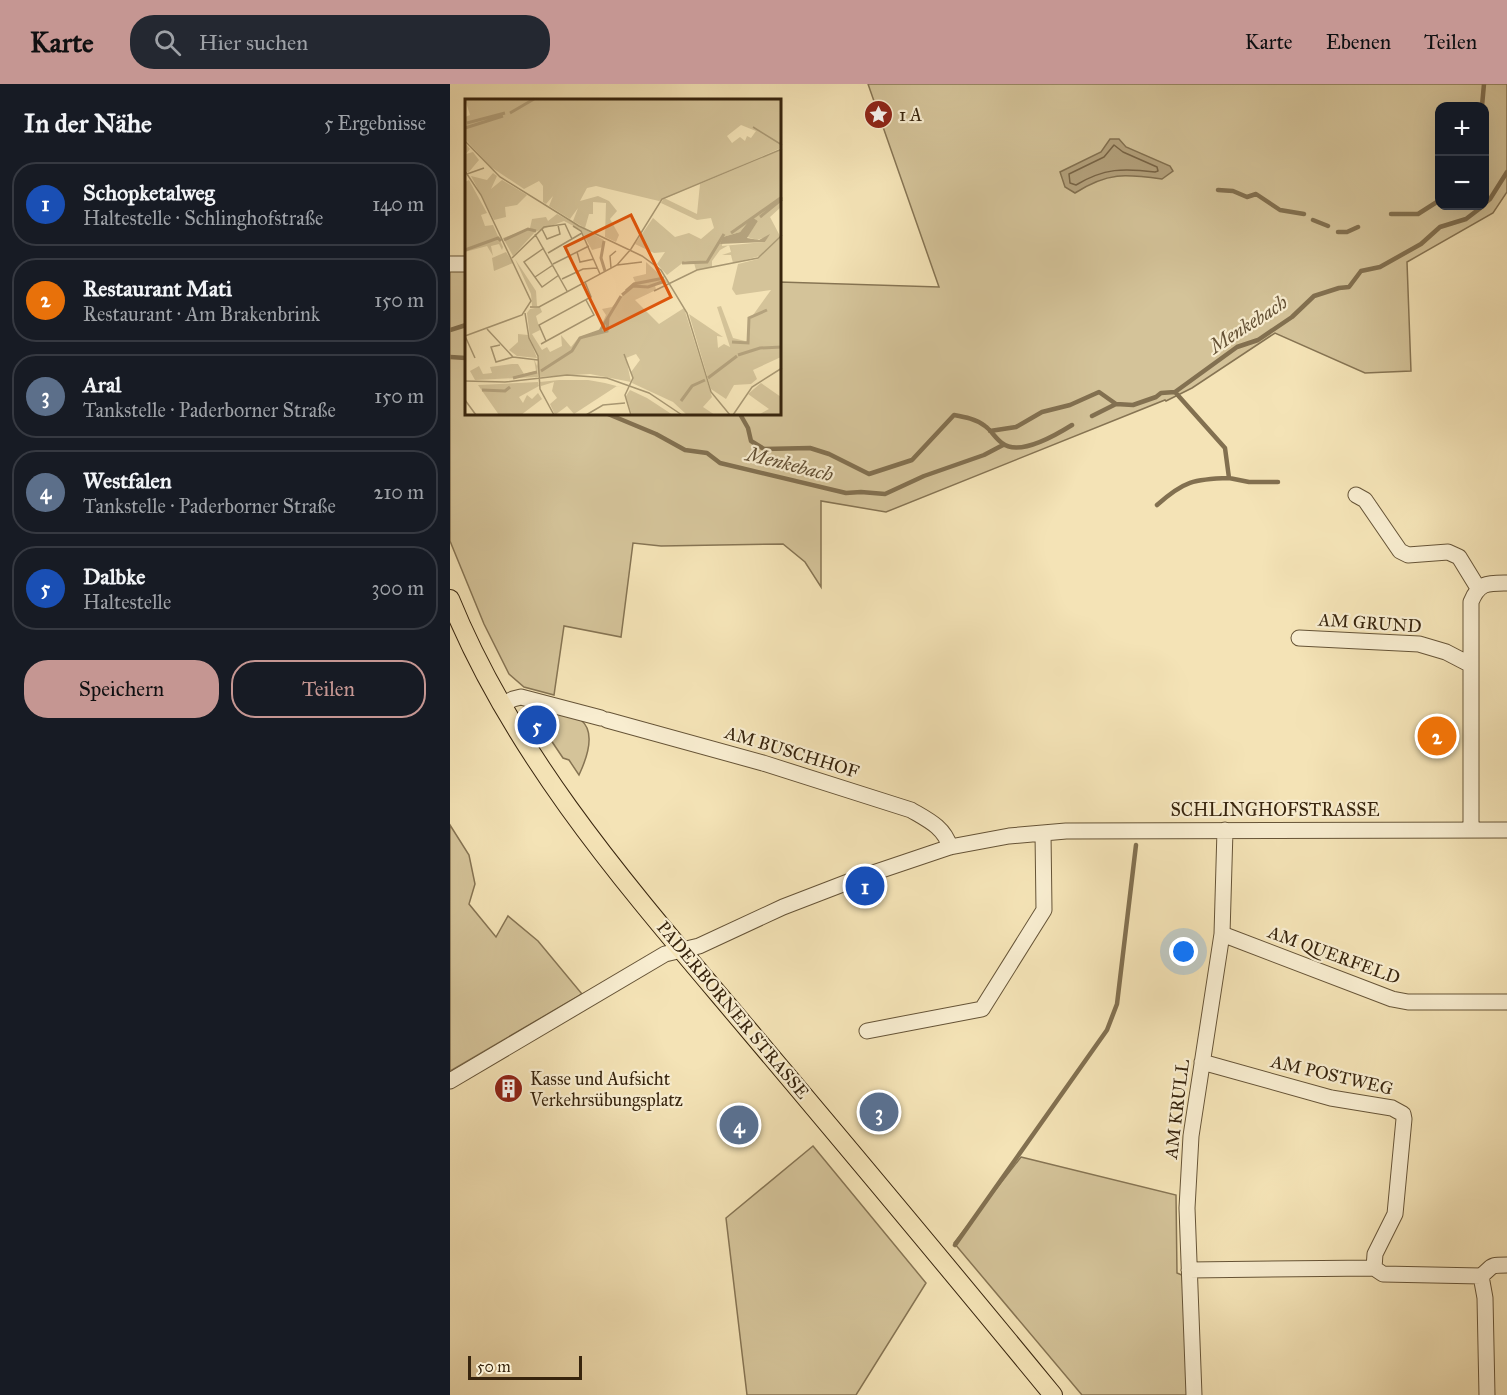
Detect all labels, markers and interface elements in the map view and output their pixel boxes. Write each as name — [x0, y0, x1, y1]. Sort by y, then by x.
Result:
search box — [130, 15, 550, 69]
text: Karte — [30, 25, 94, 60]
icon: search — [151, 26, 184, 59]
text: Hier suchen — [199, 29, 308, 56]
text: Karte — [1245, 29, 1293, 55]
text: Ebenen — [1326, 29, 1391, 55]
text: Teilen — [1424, 29, 1477, 55]
inset map — [465, 99, 782, 416]
place icon: 1 A — [862, 99, 894, 131]
map controls — [1435, 102, 1489, 210]
button: + — [1435, 102, 1489, 156]
place label: 1 A — [899, 104, 922, 126]
text: In der Nähe — [24, 107, 152, 139]
text: 5 Ergebnisse — [324, 111, 426, 135]
button: − — [1435, 156, 1489, 210]
text: Schopketalweg — [83, 179, 215, 206]
text: 1 — [42, 192, 49, 216]
text: 140 m — [372, 192, 424, 216]
text: Haltestelle · Schlinghofstraße — [83, 206, 323, 230]
text: Restaurant Mati — [83, 275, 232, 302]
text: 2 — [41, 288, 50, 312]
text: 150 m — [374, 288, 424, 312]
water label: Menkebach — [1203, 290, 1292, 359]
text: Restaurant · Am Brakenbrink — [83, 302, 320, 326]
text: Aral — [83, 371, 121, 398]
text: 3 — [42, 384, 50, 408]
text: 150 m — [374, 384, 424, 408]
text: Tankstelle · Paderborner Straße — [83, 398, 336, 422]
water label: Menkebach — [742, 441, 836, 486]
text: Westfalen — [83, 467, 172, 494]
text: 4 — [40, 480, 51, 504]
text: 210 m — [374, 480, 424, 504]
text: Tankstelle · Paderborner Straße — [83, 494, 336, 518]
text: Dalbke — [83, 563, 145, 590]
text: 5 — [41, 576, 50, 600]
text: 300 m — [372, 576, 424, 600]
text: Haltestelle — [83, 590, 171, 614]
street label: AM GRUND — [1317, 608, 1422, 638]
button: Speichern — [24, 660, 219, 718]
button: Teilen — [231, 660, 426, 718]
pin: 5 — [518, 702, 556, 748]
pin: 2 — [1418, 714, 1456, 758]
street label: AM BUSCHHOF — [721, 721, 862, 783]
street label: SCHLINGHOFSTRASSE — [1170, 799, 1380, 821]
pin: 1 — [846, 864, 884, 908]
street label: PADERBORNER STRASSE — [652, 917, 814, 1103]
street label: AM QUERFELD — [1264, 921, 1403, 989]
your location — [1169, 937, 1198, 966]
street label: AM POSTWEG — [1268, 1050, 1395, 1100]
street label: AM KRULL — [1160, 1057, 1194, 1161]
place label: Kasse und Aufsicht Verkehrsübungsplatz — [529, 1068, 683, 1112]
building icon: Kasse und Aufsicht Verkehrsübungsplatz — [493, 1073, 525, 1105]
pin: 3 — [860, 1090, 898, 1134]
pin: 4 — [720, 1102, 758, 1148]
scale bar — [468, 1353, 582, 1380]
text: 50 m — [477, 1357, 511, 1376]

